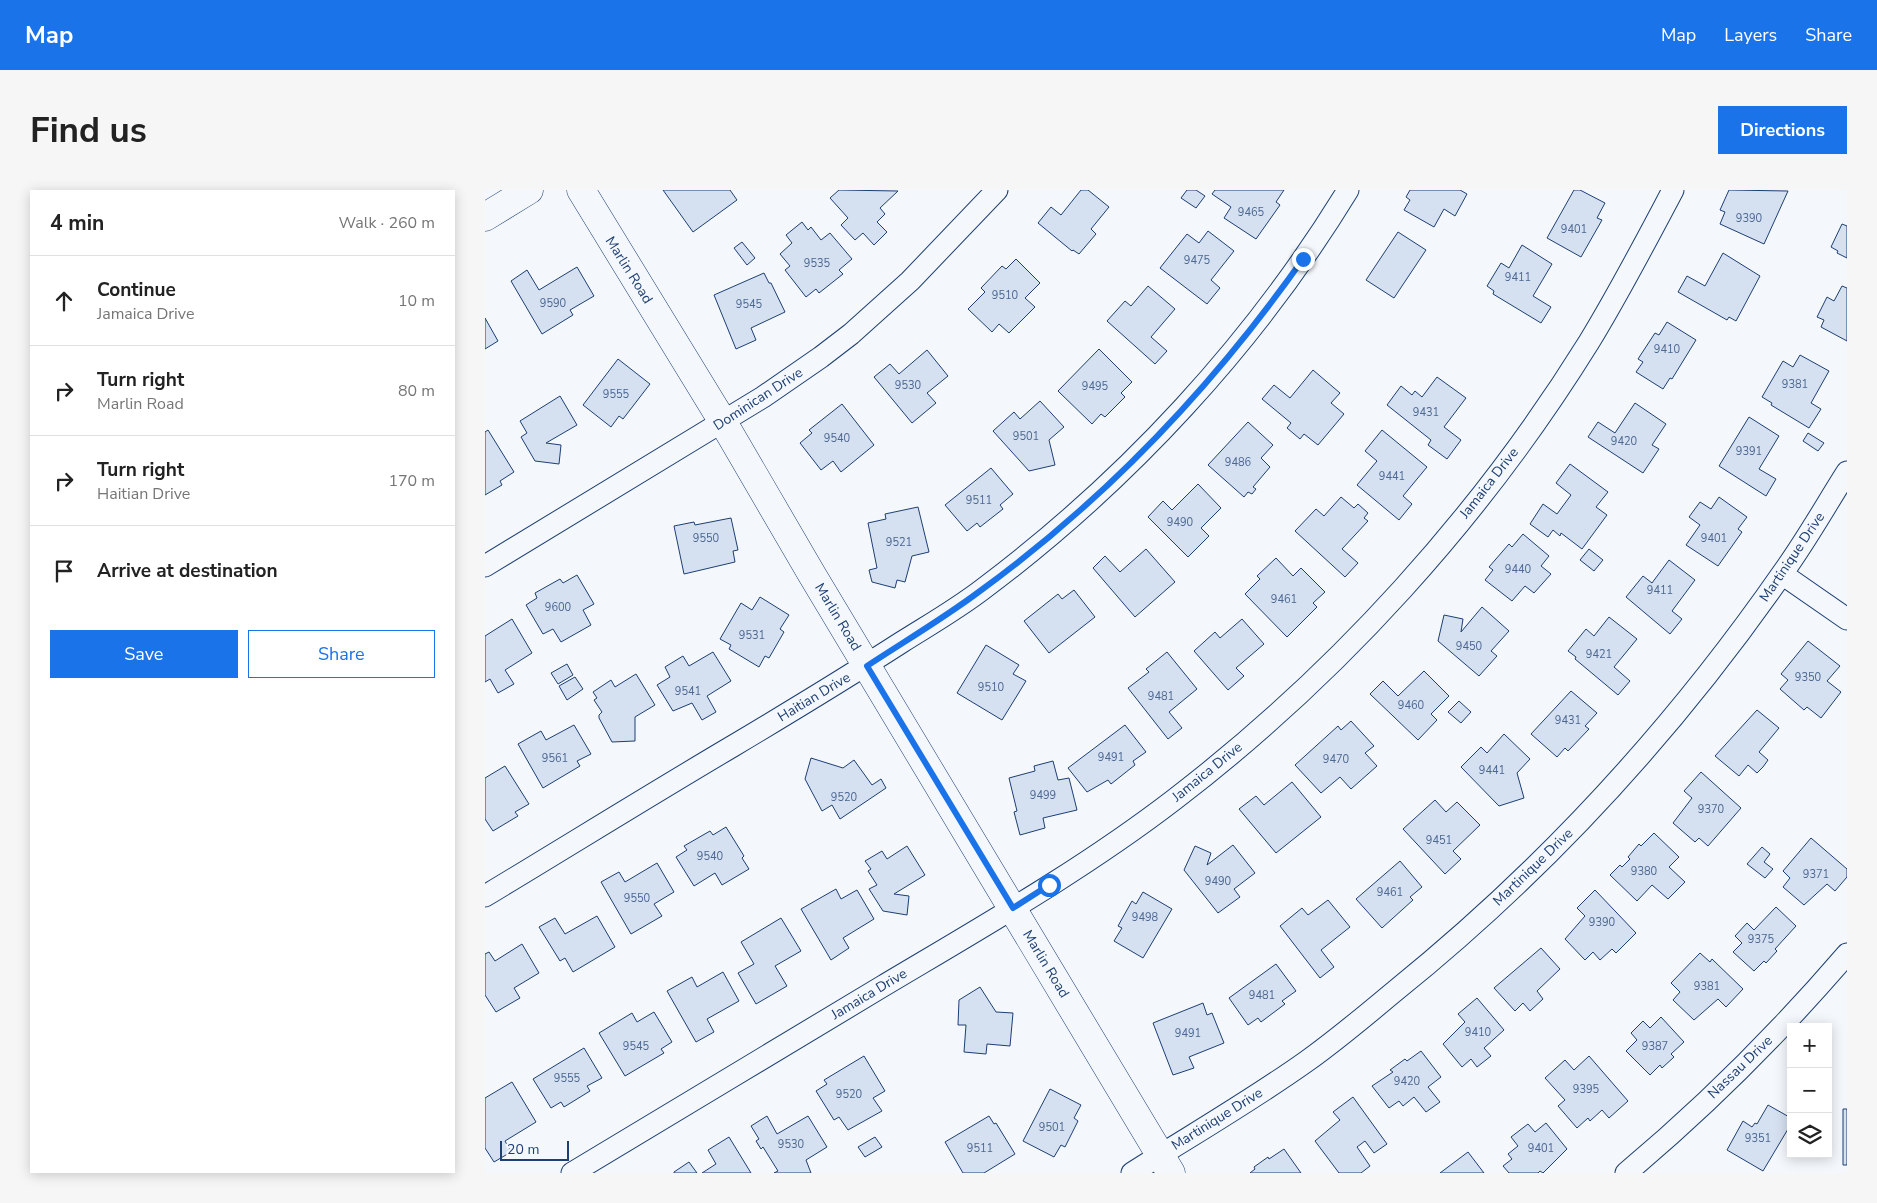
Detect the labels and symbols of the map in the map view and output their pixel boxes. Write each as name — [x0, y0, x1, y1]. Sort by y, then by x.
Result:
house number: 9465 — [1238, 205, 1265, 220]
house number: 9390 — [1736, 211, 1763, 226]
house number: 9401 — [1561, 222, 1587, 237]
street label: Marlin Road — [601, 233, 657, 307]
route end — [1292, 248, 1315, 271]
house number: 9475 — [1184, 253, 1211, 268]
house number: 9535 — [804, 256, 831, 271]
house number: 9411 — [1505, 270, 1531, 285]
house number: 9510 — [992, 288, 1019, 303]
house number: 9590 — [540, 296, 567, 311]
house number: 9545 — [736, 297, 763, 312]
house number: 9410 — [1654, 342, 1681, 357]
street label: Dominican Drive — [710, 363, 806, 435]
house number: 9381 — [1782, 377, 1808, 392]
house number: 9530 — [895, 378, 922, 393]
house number: 9495 — [1082, 379, 1109, 394]
house number: 9555 — [603, 387, 630, 402]
house number: 9431 — [1413, 405, 1439, 420]
house number: 9501 — [1013, 429, 1039, 444]
house number: 9540 — [824, 431, 851, 446]
house number: 9420 — [1611, 434, 1638, 449]
street label: Jamaica Drive — [1455, 444, 1523, 523]
house number: 9391 — [1736, 444, 1762, 459]
house number: 9486 — [1225, 455, 1252, 470]
house number: 9441 — [1379, 469, 1405, 484]
house number: 9511 — [966, 493, 992, 508]
street label: Martinique Drive — [1755, 508, 1829, 606]
house number: 9490 — [1167, 515, 1194, 530]
house number: 9550 — [693, 531, 720, 546]
house number: 9401 — [1701, 531, 1727, 546]
house number: 9521 — [886, 535, 912, 550]
house number: 9440 — [1505, 562, 1532, 577]
street label: Marlin Road — [810, 580, 866, 654]
house number: 9411 — [1647, 583, 1673, 598]
house number: 9461 — [1271, 592, 1297, 607]
house number: 9600 — [545, 600, 572, 615]
house number: 9531 — [739, 628, 765, 643]
house number: 9450 — [1456, 639, 1483, 654]
house number: 9421 — [1586, 647, 1612, 662]
street label: Haitian Drive — [774, 668, 854, 726]
house number: 9350 — [1795, 670, 1822, 685]
house number: 9510 — [978, 680, 1005, 695]
house number: 9541 — [675, 684, 701, 699]
house number: 9481 — [1148, 689, 1174, 704]
house number: 9460 — [1398, 698, 1425, 713]
house number: 9431 — [1555, 713, 1581, 728]
street label: Jamaica Drive — [1167, 738, 1246, 807]
house number: 9491 — [1098, 750, 1124, 765]
house number: 9561 — [542, 751, 568, 766]
house number: 9470 — [1323, 752, 1350, 767]
house number: 9441 — [1479, 763, 1505, 778]
house number: 9499 — [1030, 788, 1056, 803]
house number: 9520 — [831, 790, 858, 805]
house number: 9370 — [1698, 802, 1725, 817]
street label: Martinique Drive — [1489, 824, 1577, 910]
house number: 9451 — [1426, 833, 1452, 848]
house number: 9540 — [697, 849, 724, 864]
house number: 9380 — [1631, 864, 1658, 879]
house number: 9371 — [1803, 867, 1829, 882]
route start — [1038, 874, 1061, 897]
house number: 9490 — [1205, 874, 1232, 889]
house number: 9461 — [1377, 885, 1403, 900]
house number: 9550 — [624, 891, 651, 906]
house number: 9498 — [1132, 910, 1159, 925]
house number: 9390 — [1589, 915, 1616, 930]
street label: Marlin Road — [1018, 927, 1074, 1001]
house number: 9375 — [1748, 932, 1775, 947]
street label: Jamaica Drive — [827, 964, 910, 1025]
house number: 9381 — [1694, 979, 1720, 994]
house number: 9481 — [1249, 988, 1275, 1003]
house number: 9410 — [1465, 1025, 1492, 1040]
house number: 9491 — [1175, 1026, 1201, 1041]
street label: Nassau Drive — [1703, 1031, 1777, 1103]
house number: 9545 — [623, 1039, 650, 1054]
house number: 9387 — [1642, 1039, 1668, 1054]
house number: 9555 — [554, 1071, 581, 1086]
house number: 9420 — [1394, 1074, 1421, 1089]
house number: 9395 — [1573, 1082, 1600, 1097]
street label: Martinique Drive — [1168, 1083, 1266, 1155]
house number: 9520 — [836, 1087, 863, 1102]
house number: 9501 — [1039, 1120, 1065, 1135]
house number: 9351 — [1745, 1131, 1771, 1146]
house number: 9530 — [778, 1137, 805, 1152]
scale bar — [500, 1138, 569, 1161]
house number: 9511 — [967, 1141, 993, 1156]
house number: 9401 — [1528, 1141, 1554, 1156]

